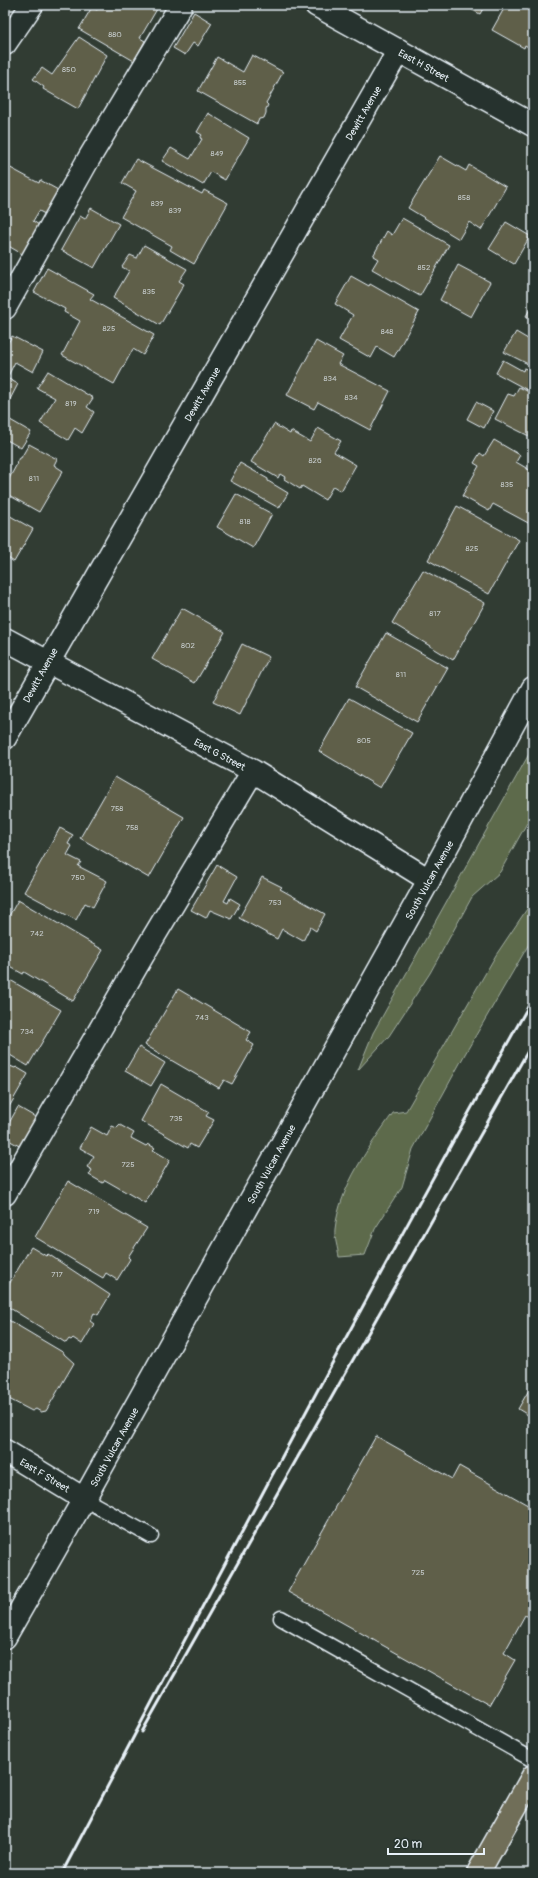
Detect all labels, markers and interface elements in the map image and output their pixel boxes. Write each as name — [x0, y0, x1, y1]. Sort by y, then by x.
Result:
house number: 880 — [108, 30, 122, 39]
street label: East H Street — [396, 47, 452, 85]
house number: 850 — [62, 65, 76, 74]
house number: 855 — [234, 78, 246, 87]
street label: Dewitt Avenue — [343, 84, 384, 143]
house number: 849 — [211, 149, 223, 158]
house number: 858 — [458, 193, 470, 202]
house number: 839 — [151, 199, 163, 208]
house number: 839 — [169, 206, 181, 215]
house number: 852 — [418, 263, 431, 272]
house number: 835 — [143, 287, 155, 296]
house number: 825 — [103, 324, 115, 333]
house number: 848 — [381, 327, 393, 336]
street label: Dewitt Avenue — [182, 365, 223, 424]
house number: 834 — [323, 374, 337, 383]
house number: 834 — [344, 393, 358, 402]
house number: 819 — [65, 399, 77, 408]
house number: 826 — [308, 456, 322, 465]
house number: 811 — [29, 474, 39, 483]
house number: 835 — [501, 480, 513, 489]
house number: 818 — [239, 517, 251, 526]
house number: 825 — [466, 544, 478, 553]
house number: 817 — [429, 609, 441, 618]
house number: 802 — [181, 641, 196, 650]
street label: Dewitt Avenue — [21, 646, 61, 705]
house number: 811 — [396, 670, 406, 679]
street label: East G Street — [192, 736, 248, 774]
house number: 805 — [357, 736, 371, 745]
house number: 758 — [111, 804, 123, 813]
house number: 758 — [126, 823, 138, 832]
street label: South Vulcan Avenue — [403, 839, 457, 922]
house number: 750 — [71, 873, 86, 882]
house number: 753 — [268, 898, 282, 907]
house number: 742 — [30, 929, 44, 938]
house number: 743 — [195, 1013, 209, 1022]
house number: 734 — [20, 1027, 34, 1036]
house number: 735 — [169, 1114, 183, 1123]
street label: South Vulcan Avenue — [245, 1123, 299, 1206]
house number: 725 — [121, 1160, 135, 1169]
house number: 719 — [88, 1207, 100, 1216]
house number: 717 — [51, 1270, 64, 1279]
street label: South Vulcan Avenue — [88, 1406, 142, 1489]
street label: East F Street — [17, 1456, 72, 1496]
house number: 725 — [411, 1568, 425, 1577]
scale bar — [388, 1830, 484, 1856]
text: 20 m — [394, 1837, 423, 1852]

